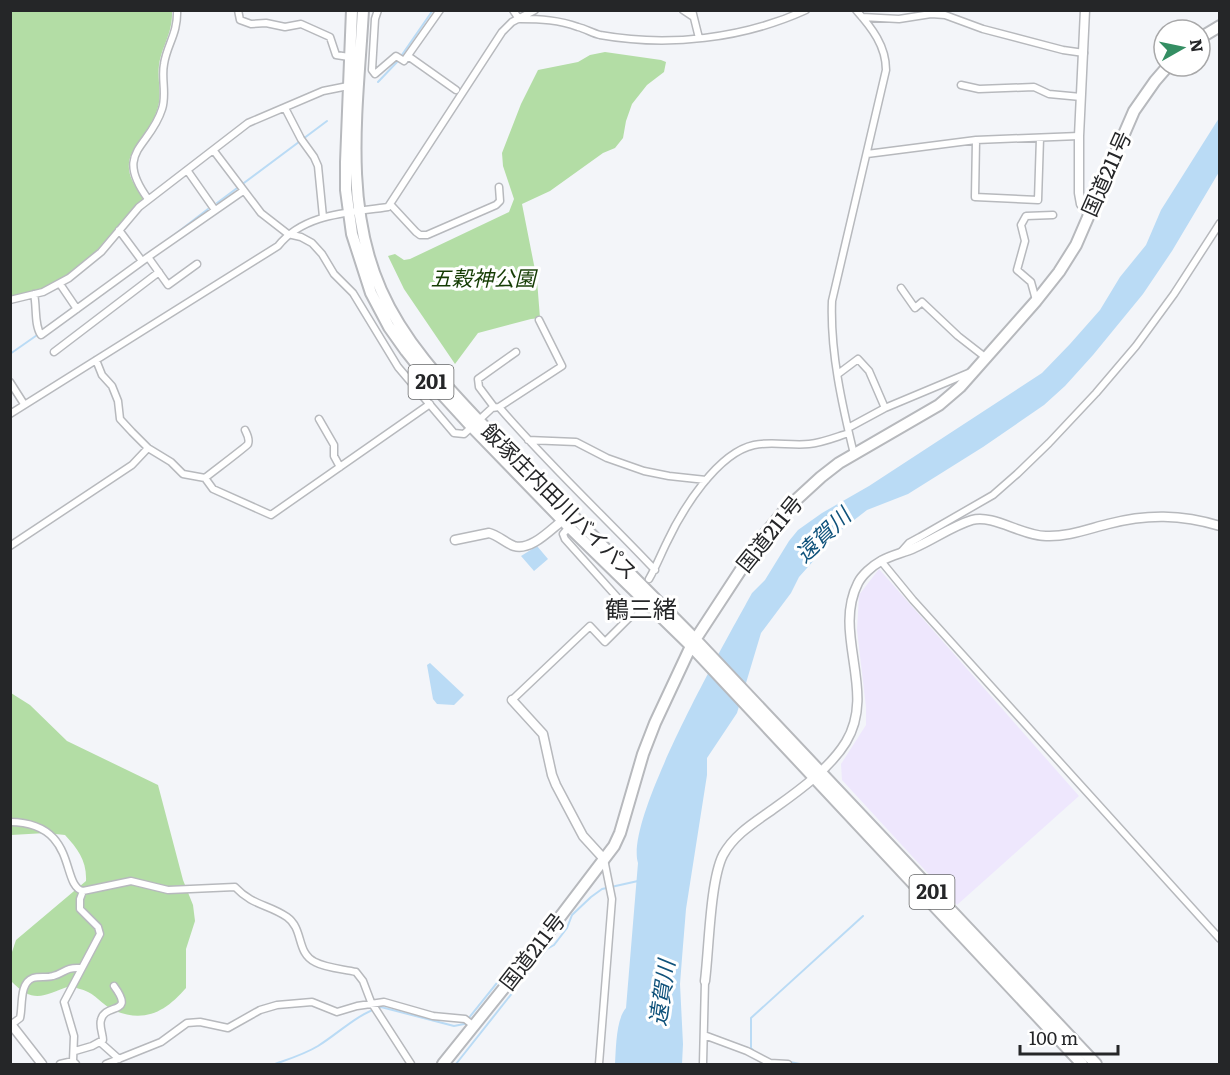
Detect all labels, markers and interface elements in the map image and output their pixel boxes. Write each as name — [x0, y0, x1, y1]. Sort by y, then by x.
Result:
north arrow — [1152, 18, 1212, 78]
text: N — [1185, 37, 1211, 54]
street label: 国道211号 — [1072, 125, 1137, 221]
park label: 五穀神公園 — [431, 261, 538, 292]
road number: 201 — [408, 365, 454, 399]
street label: 飯塚庄内田川バイパス — [476, 415, 646, 585]
street label: 国道211号 — [727, 487, 809, 577]
water label: 遠賀川 — [787, 498, 859, 569]
district label: 鶴三緒 — [605, 590, 677, 625]
road number: 201 — [910, 875, 954, 909]
street label: 国道211号 — [491, 905, 571, 996]
water label: 遠賀川 — [640, 956, 682, 1028]
scale bar — [1020, 1018, 1118, 1056]
text: 100 m — [1029, 1024, 1078, 1051]

